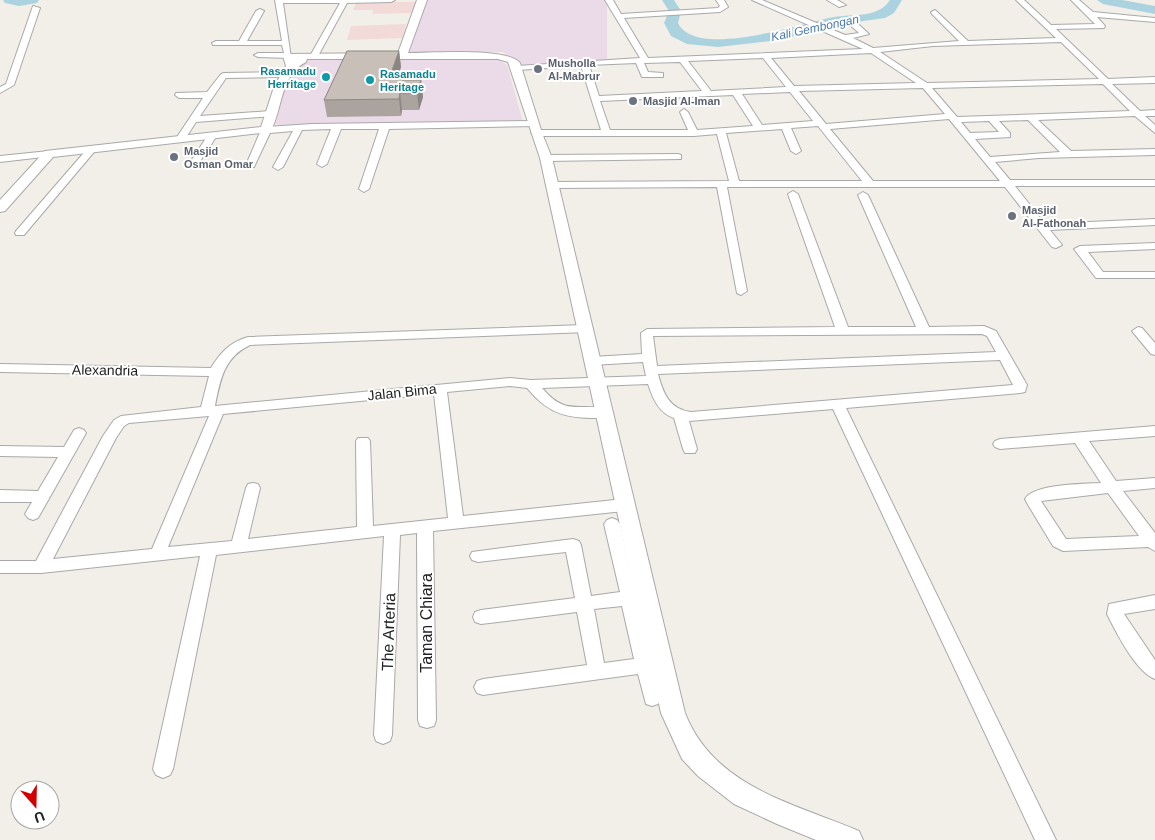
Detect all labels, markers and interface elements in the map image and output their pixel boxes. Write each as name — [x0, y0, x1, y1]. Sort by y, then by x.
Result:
water label: Kali Gembongan — [770, 12, 860, 44]
place label: Musholla Al-Mabrur — [548, 57, 601, 82]
marker: Musholla Al-Mabrur — [532, 63, 544, 75]
place label: Rasamadu Herritage — [260, 65, 316, 90]
place label: Rasamadu Heritage — [380, 68, 436, 93]
marker: Rasamadu Herritage — [320, 71, 332, 83]
marker: Rasamadu Heritage — [364, 74, 376, 86]
marker: Masjid Al-Iman — [627, 95, 639, 107]
place label: Masjid Al-Iman — [643, 95, 720, 107]
place label: Masjid Osman Omar — [184, 145, 254, 170]
marker: Masjid Osman Omar — [168, 151, 180, 163]
place label: Masjid Al-Fathonah — [1022, 204, 1086, 229]
marker: Masjid Al-Fathonah — [1006, 210, 1018, 222]
street label: Alexandria — [72, 361, 138, 379]
street label: Jalan Bima — [367, 380, 437, 404]
street label: Taman Chiara — [418, 573, 435, 673]
street label: The Arteria — [379, 593, 398, 671]
north arrow — [10, 780, 60, 830]
text: U — [32, 808, 47, 826]

